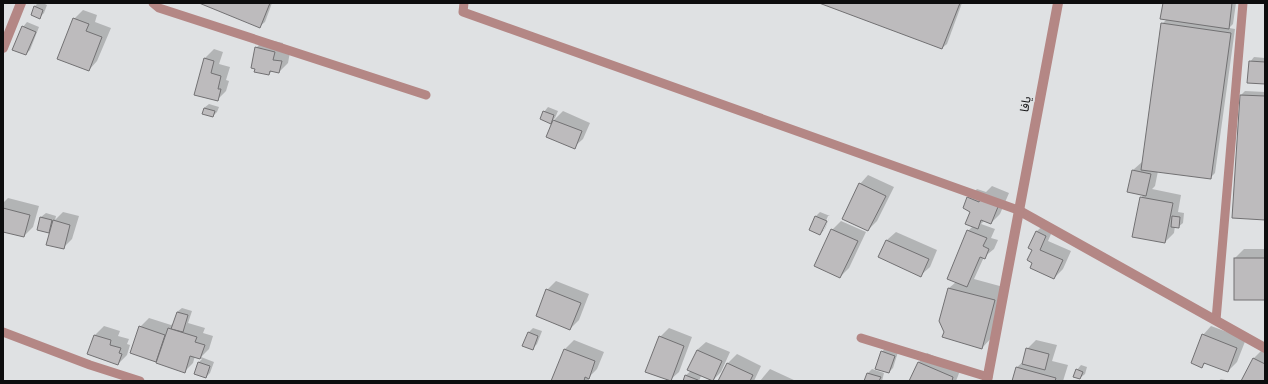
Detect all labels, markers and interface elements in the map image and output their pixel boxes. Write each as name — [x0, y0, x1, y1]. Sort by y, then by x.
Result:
street label: يافا — [1016, 95, 1034, 113]

